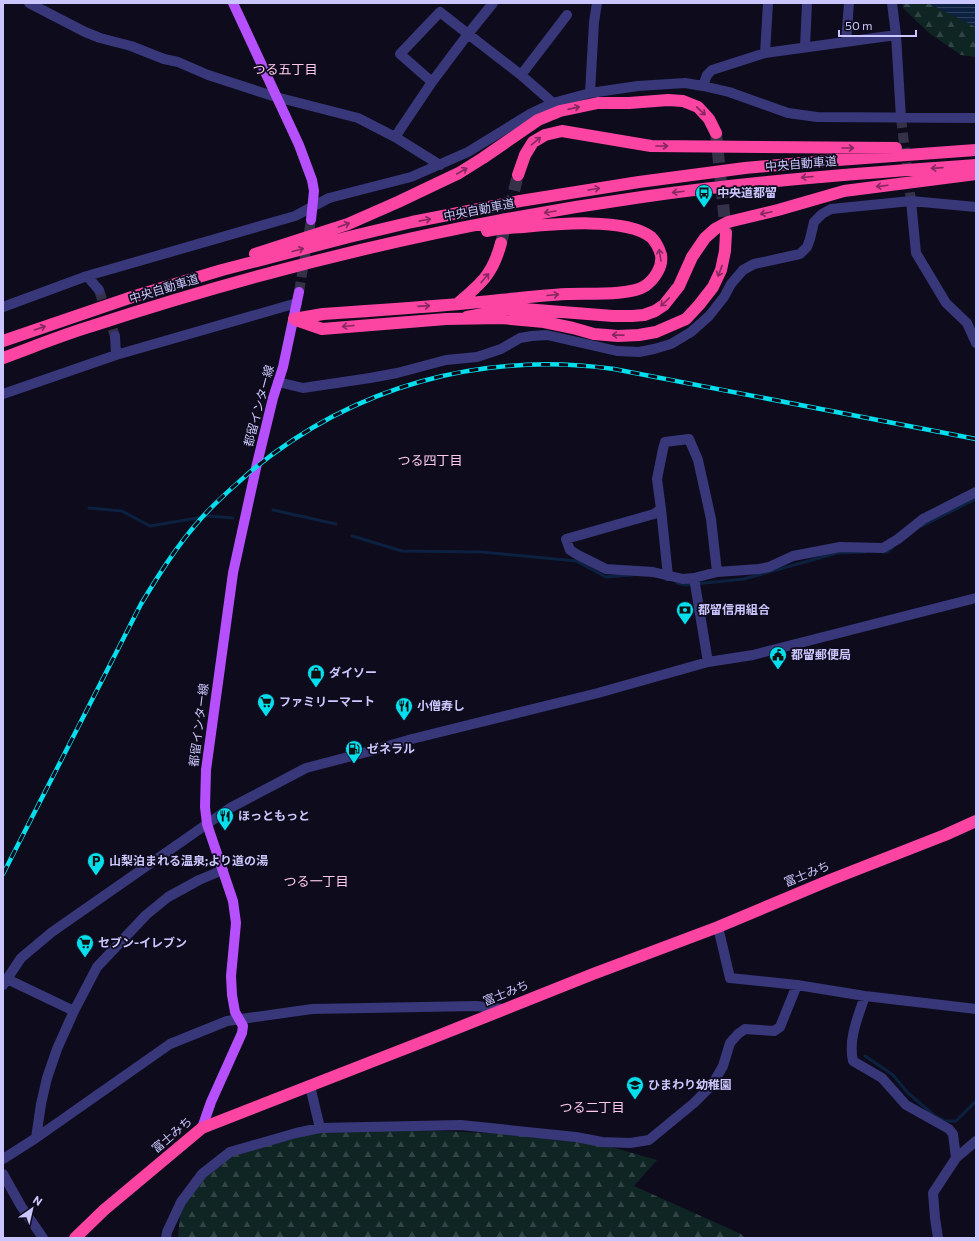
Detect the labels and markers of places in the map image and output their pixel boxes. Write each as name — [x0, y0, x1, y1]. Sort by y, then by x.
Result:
bus stop icon: 中央道都留 — [694, 183, 714, 208]
place label: 中央道都留 — [717, 185, 777, 199]
bank icon: 都留信用組合 — [675, 600, 695, 625]
place label: 都留信用組合 — [698, 602, 770, 616]
public building icon: 都留郵便局 — [768, 645, 788, 670]
place label: 都留郵便局 — [791, 647, 851, 661]
shop icon: ダイソー — [306, 663, 326, 688]
place label: ダイソー — [329, 665, 377, 679]
supermarket icon: ファミリーマート — [256, 692, 276, 717]
place label: ファミリーマート — [279, 694, 375, 708]
restaurant icon: 小僧寿し — [394, 696, 414, 721]
place label: 小僧寿し — [417, 698, 465, 712]
fuel station icon: ゼネラル — [344, 739, 364, 764]
place label: ゼネラル — [367, 741, 415, 755]
restaurant icon: ほっともっと — [215, 806, 235, 831]
place label: ほっともっと — [238, 808, 310, 822]
parking icon: 山梨泊まれる温泉;より道の湯 — [86, 851, 106, 876]
place label: 山梨泊まれる温泉;より道の湯 — [109, 853, 268, 867]
supermarket icon: セブン-イレブン — [75, 933, 95, 958]
place label: セブン-イレブン — [98, 935, 187, 949]
school or university icon: ひまわり幼稚園 — [625, 1075, 645, 1100]
place label: ひまわり幼稚園 — [648, 1077, 732, 1091]

